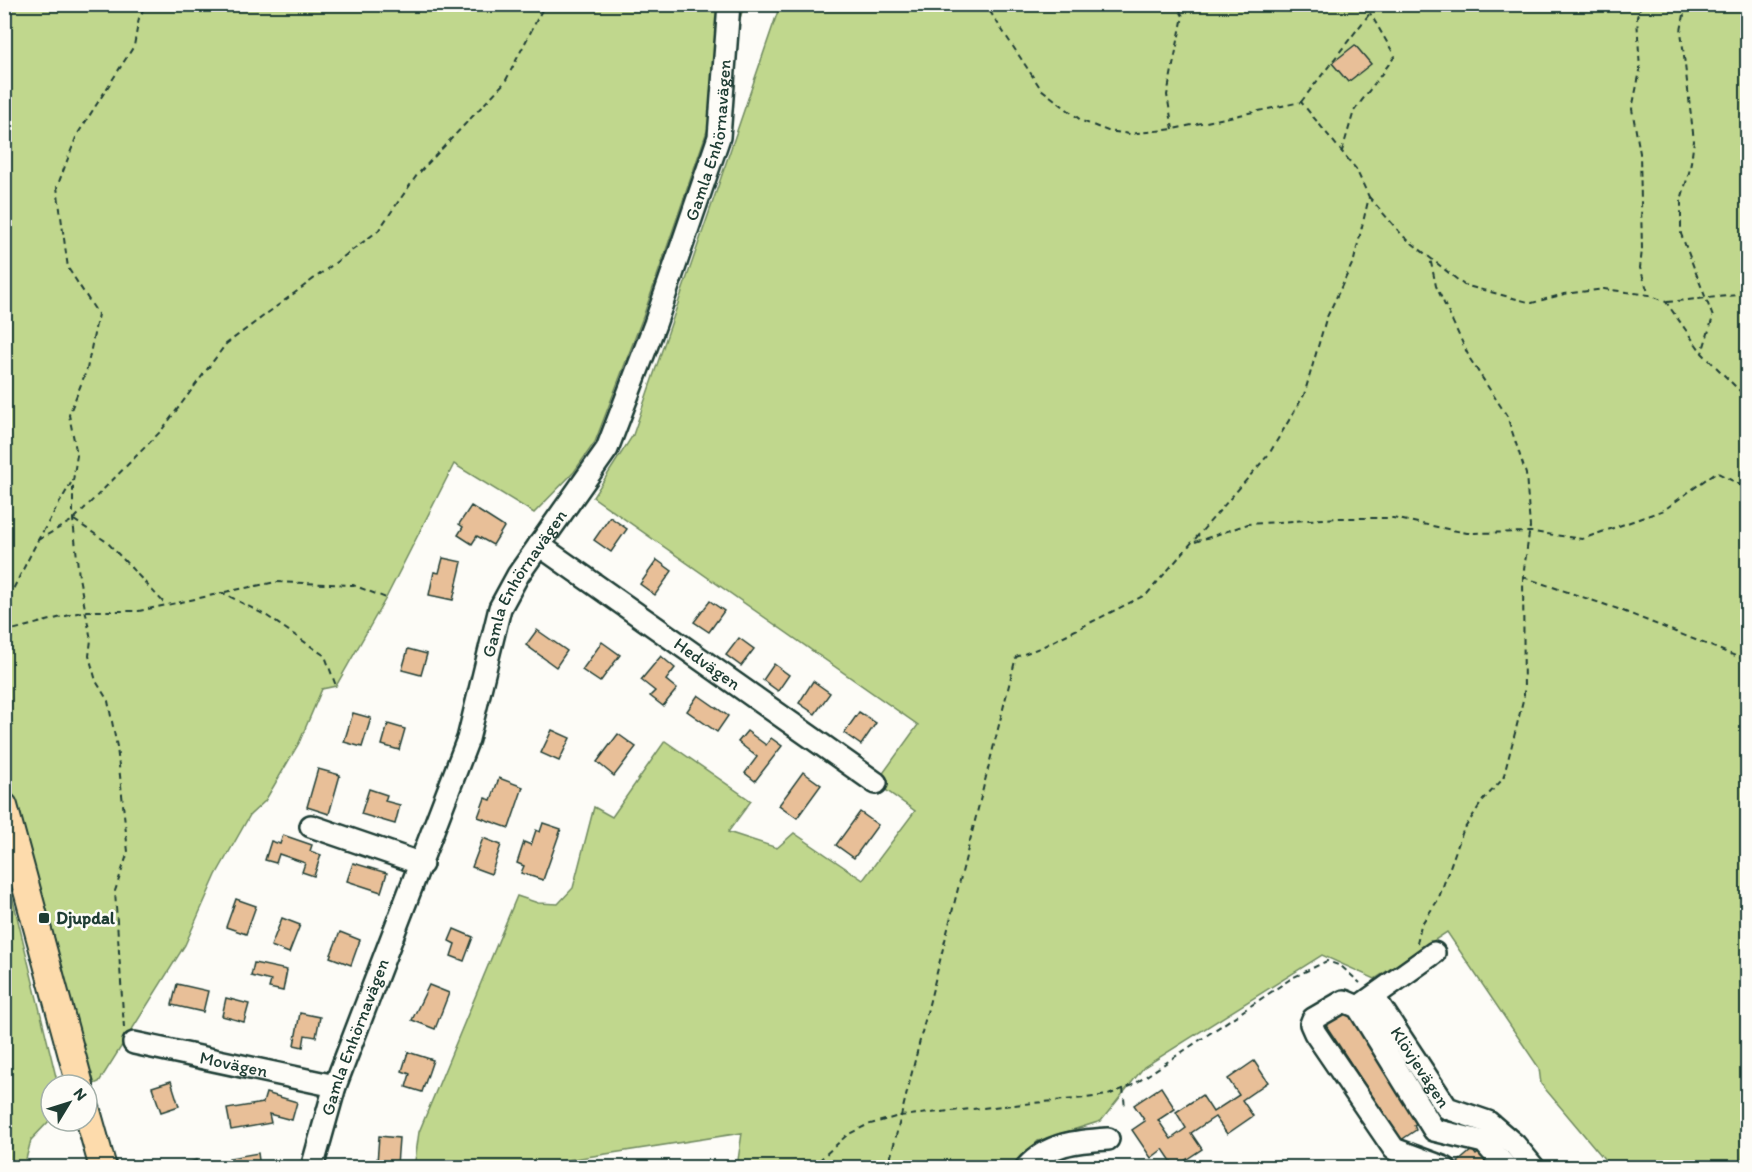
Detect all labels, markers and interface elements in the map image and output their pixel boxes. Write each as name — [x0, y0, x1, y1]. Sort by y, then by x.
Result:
street label: Gamla Enhörnavägen — [680, 58, 736, 224]
street label: Gamla Enhörnavägen — [477, 505, 572, 660]
street label: Hedvägen — [670, 633, 745, 695]
place label: Djupdal — [56, 907, 116, 929]
marker: Djupdal — [37, 911, 51, 925]
street label: Gamla Enhörnavägen — [316, 955, 394, 1118]
street label: Klövjevägen — [1385, 1022, 1455, 1112]
street label: Movägen — [198, 1046, 270, 1082]
north arrow — [39, 1073, 99, 1133]
text: N — [70, 1084, 91, 1104]

